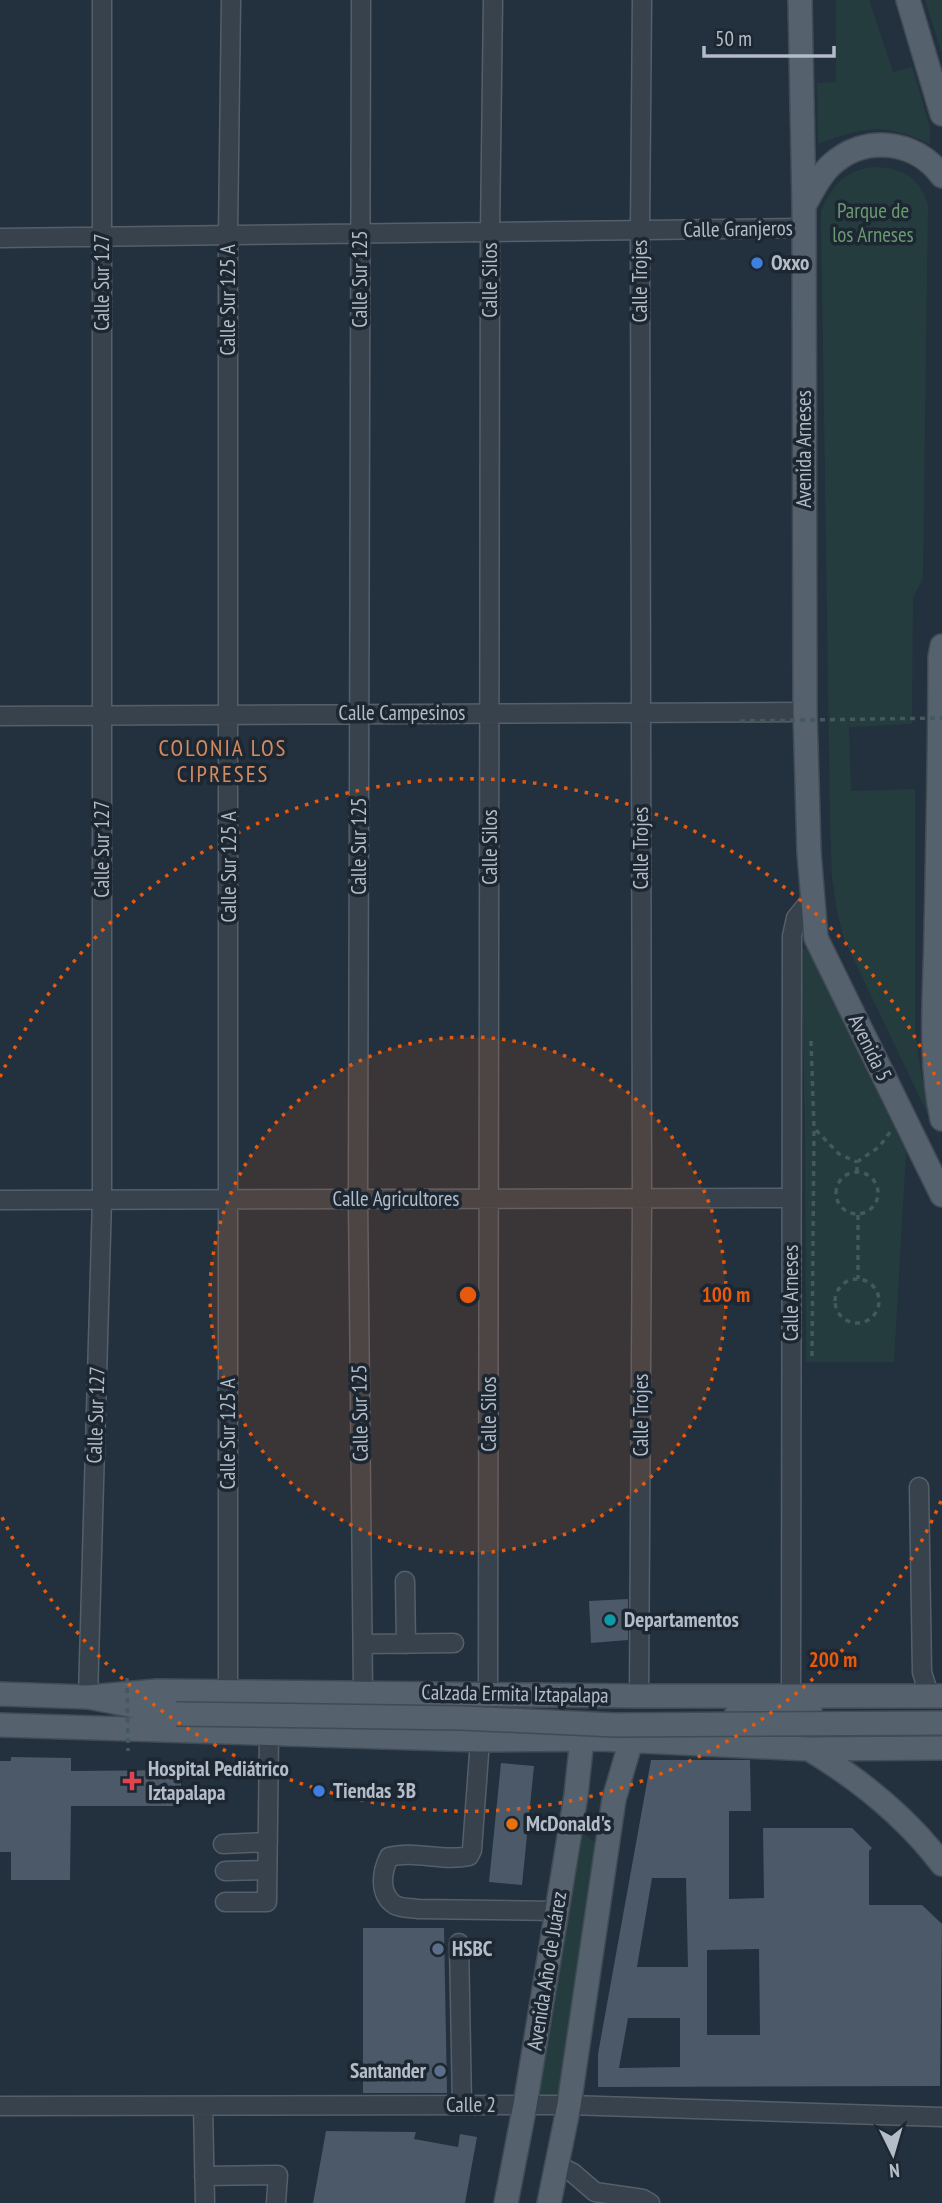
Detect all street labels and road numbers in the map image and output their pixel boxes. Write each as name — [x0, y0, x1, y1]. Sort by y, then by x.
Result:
street label: Calle Granjeros — [683, 214, 793, 243]
street label: Calle Sur 125 — [346, 230, 373, 328]
street label: Calle Sur 127 — [88, 233, 115, 331]
street label: Calle Trojes — [626, 240, 653, 322]
street label: Calle Silos — [476, 242, 503, 318]
street label: Calle Sur 125 A — [214, 244, 241, 356]
street label: Avenida Arneses — [790, 390, 817, 508]
street label: Calle Campesinos — [339, 699, 465, 726]
street label: Calle Sur 125 — [345, 797, 372, 895]
street label: Calle Sur 127 — [88, 800, 115, 898]
street label: Calle Trojes — [627, 807, 654, 889]
street label: Calle Silos — [476, 809, 503, 885]
street label: Calle Sur 125 A — [215, 811, 242, 923]
street label: Avenida 5 — [843, 1010, 898, 1086]
street label: Calle Agricultores — [333, 1185, 459, 1212]
street label: Calle Arneses — [777, 1245, 804, 1341]
street label: Calle Sur 125 — [345, 1364, 374, 1462]
street label: Calle Sur 127 — [80, 1366, 111, 1464]
street label: Calle Trojes — [627, 1374, 654, 1456]
street label: Calle Silos — [475, 1376, 502, 1452]
street label: Calle Sur 125 A — [214, 1378, 241, 1490]
street label: Calzada Ermita Iztapalapa — [421, 1678, 609, 1709]
street label: Avenida Año de Juárez — [521, 1890, 572, 2052]
street label: Calle 2 — [446, 2091, 496, 2118]

